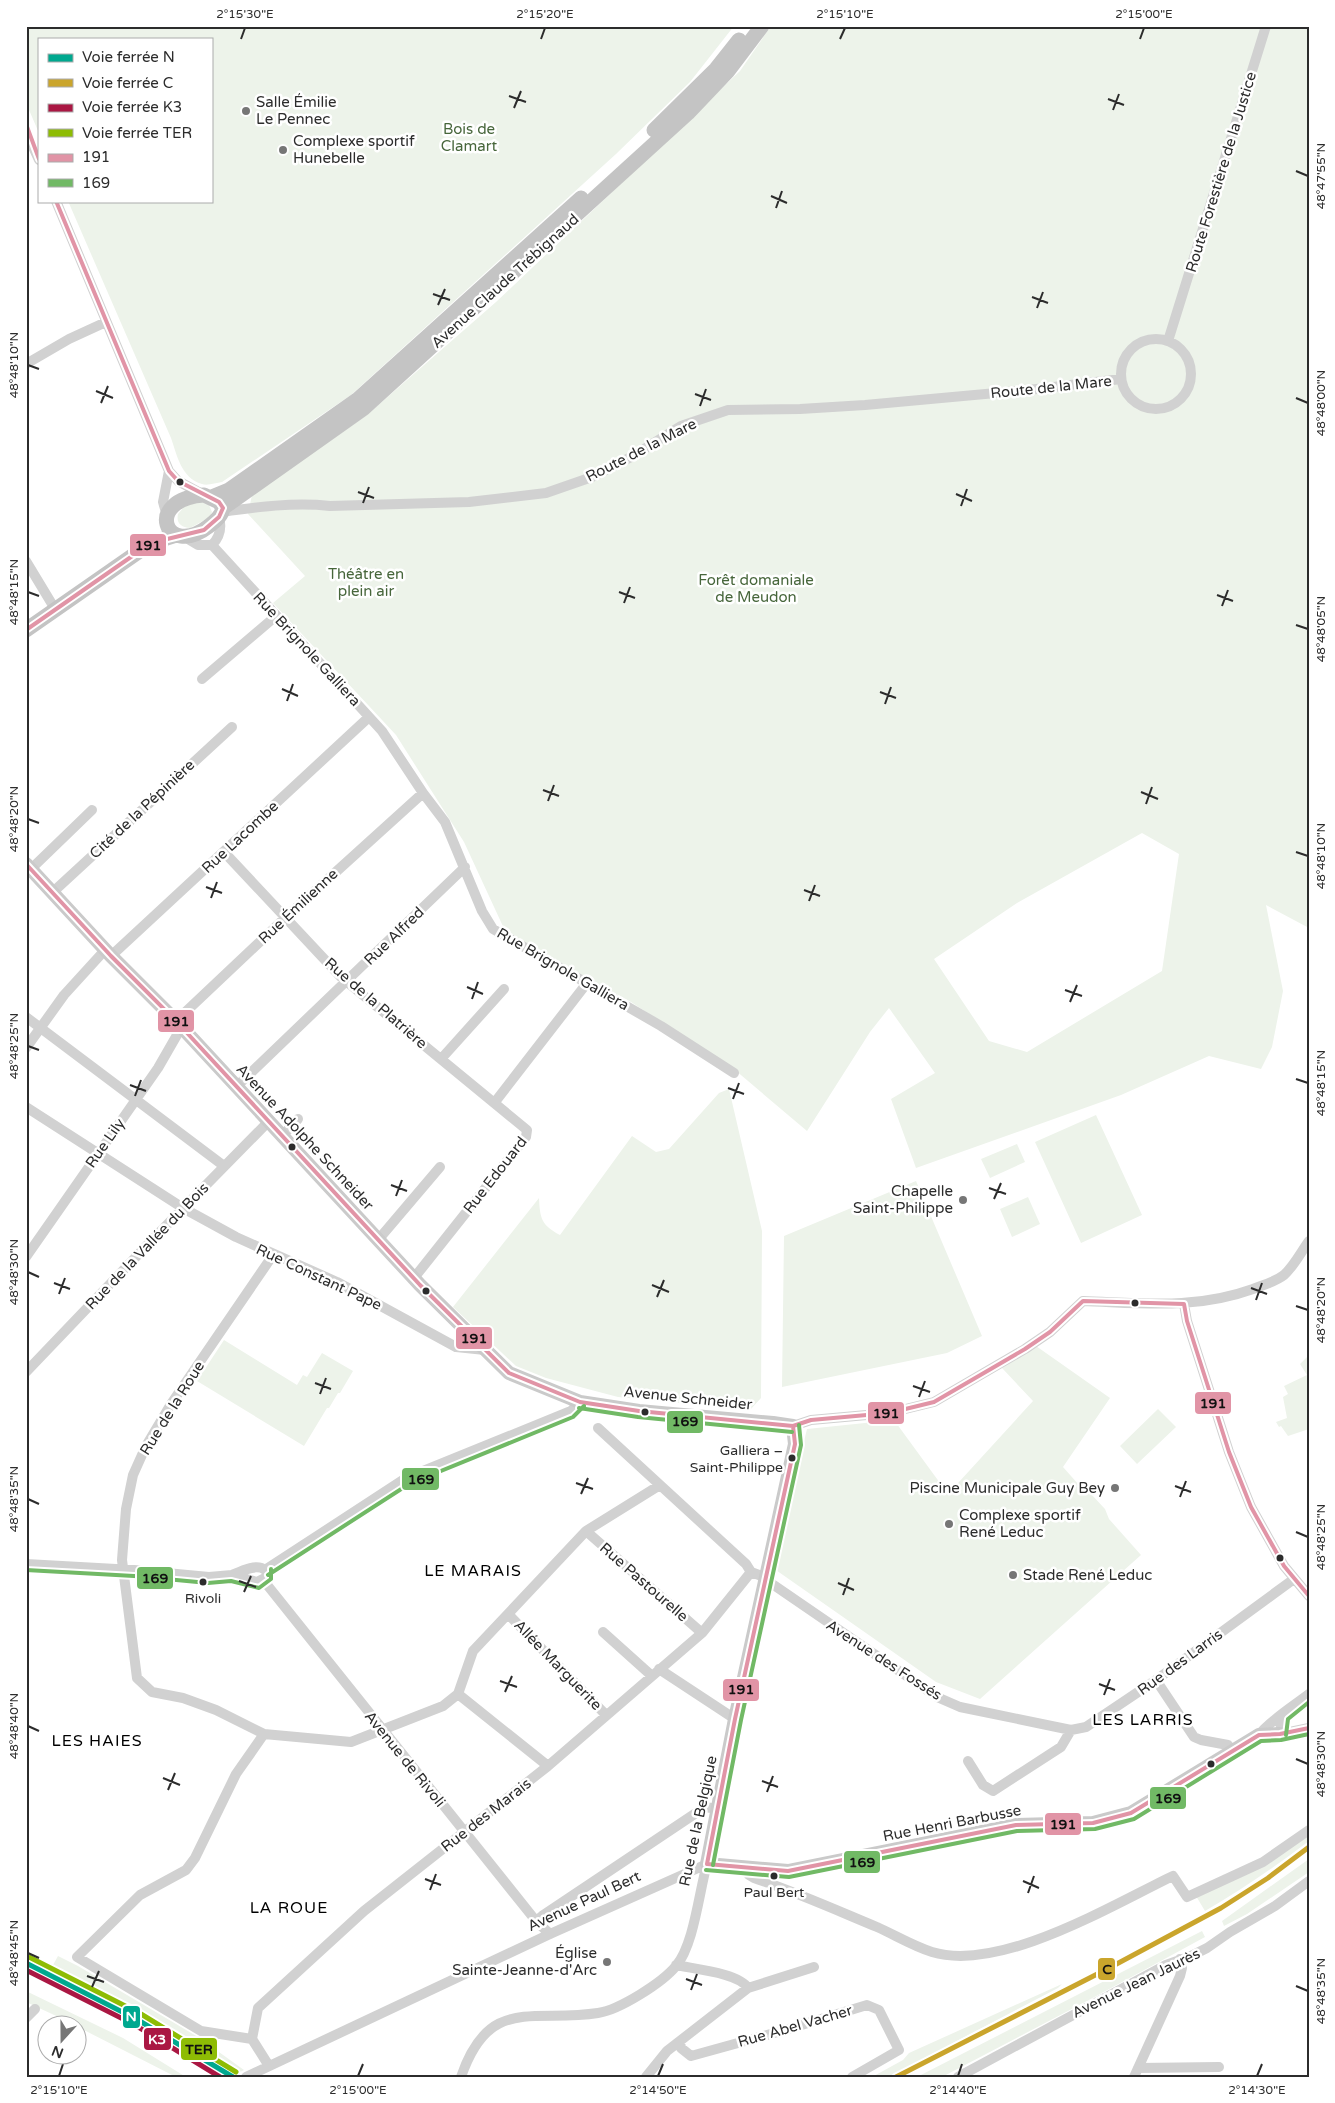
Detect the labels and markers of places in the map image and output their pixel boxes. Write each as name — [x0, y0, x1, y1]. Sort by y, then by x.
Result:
place label: Salle Émilie Le Pennec — [256, 93, 336, 128]
marker: Salle Émilie Le Pennec — [240, 105, 252, 117]
place label: Complexe sportif Hunebelle — [293, 132, 415, 167]
marker: Complexe sportif Hunebelle — [277, 144, 289, 156]
unlabelled marker — [175, 477, 185, 487]
unlabelled marker — [287, 1142, 297, 1152]
place label: Chapelle Saint-Philippe — [853, 1182, 953, 1217]
marker: Chapelle Saint-Philippe — [957, 1194, 969, 1206]
unlabelled marker — [421, 1286, 431, 1296]
unlabelled marker — [1130, 1298, 1140, 1308]
unlabelled marker — [640, 1407, 650, 1417]
place label: Galliera – Saint-Philippe — [690, 1442, 783, 1476]
marker: Galliera – Saint-Philippe — [787, 1453, 797, 1463]
place label: Piscine Municipale Guy Bey — [910, 1479, 1105, 1497]
marker: Piscine Municipale Guy Bey — [1109, 1482, 1121, 1494]
place label: Complexe sportif René Leduc — [959, 1506, 1081, 1541]
marker: Complexe sportif René Leduc — [943, 1518, 955, 1530]
unlabelled marker — [1275, 1553, 1285, 1563]
place label: Stade René Leduc — [1023, 1566, 1152, 1584]
marker: Stade René Leduc — [1007, 1569, 1019, 1581]
marker: Rivoli — [198, 1577, 208, 1587]
place label: Rivoli — [185, 1590, 221, 1607]
unlabelled marker — [1206, 1759, 1216, 1769]
marker: Paul Bert — [769, 1871, 779, 1881]
place label: Paul Bert — [744, 1884, 805, 1901]
place label: Église Sainte-Jeanne-d'Arc — [452, 1944, 597, 1979]
marker: Église Sainte-Jeanne-d'Arc — [601, 1956, 613, 1968]

